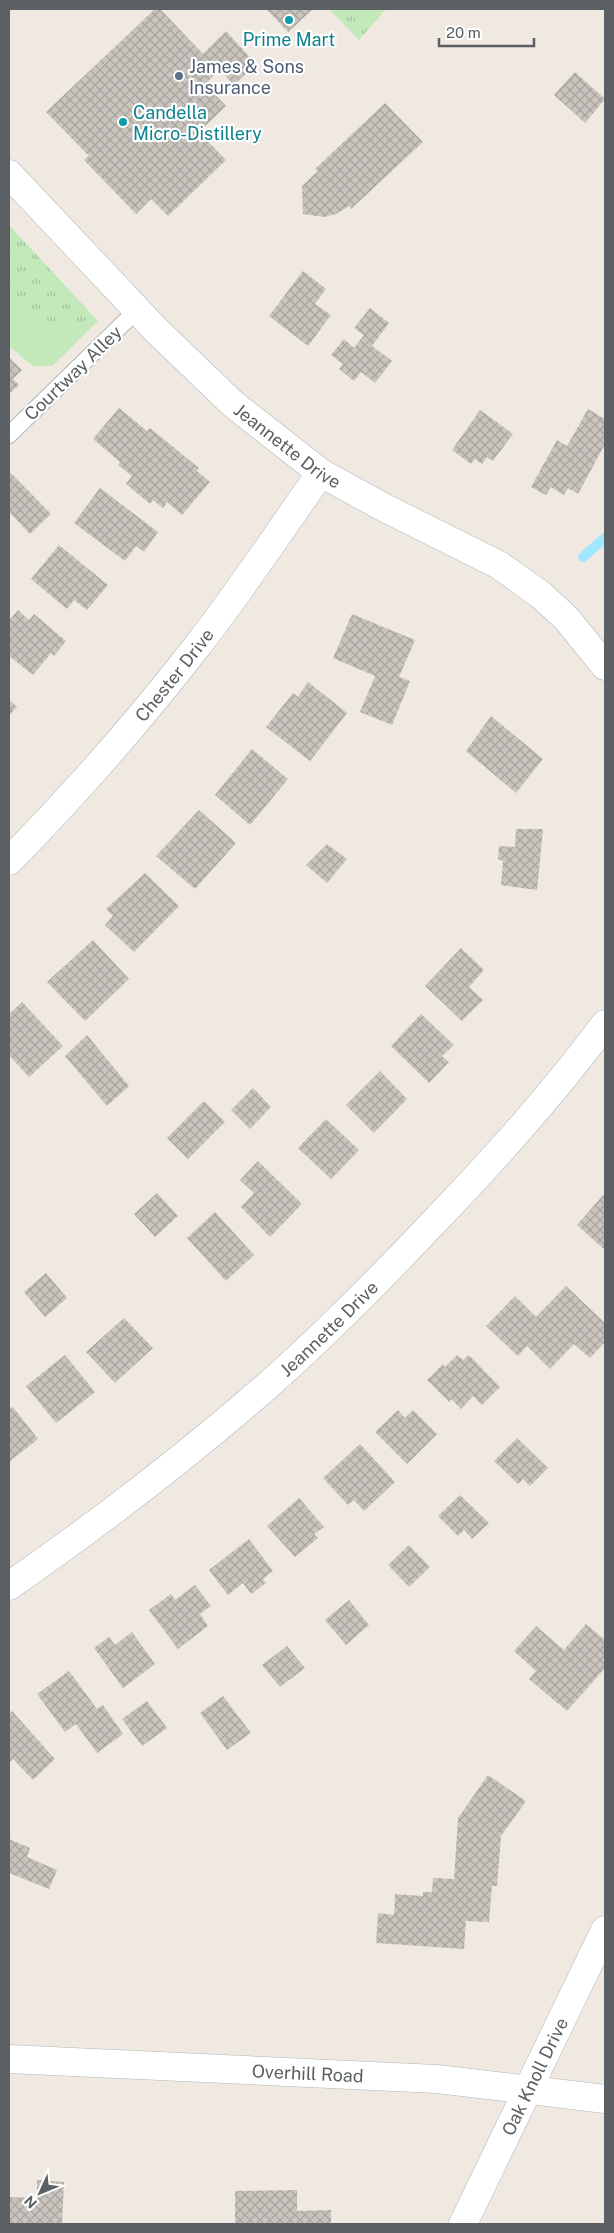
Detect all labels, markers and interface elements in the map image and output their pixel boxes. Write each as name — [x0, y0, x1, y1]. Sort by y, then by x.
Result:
marker: Prime Mart — [283, 14, 295, 26]
scale bar — [439, 15, 534, 47]
text: 20 m — [446, 24, 481, 41]
place label: Prime Mart — [243, 29, 335, 50]
place label: James & Sons Insurance — [189, 56, 304, 98]
marker: James & Sons Insurance — [173, 70, 185, 82]
place label: Candella Micro-Distillery — [133, 102, 262, 144]
marker: Candella Micro-Distillery — [117, 116, 129, 128]
street label: Courtway Alley — [20, 321, 126, 425]
street label: Jeannette Drive — [230, 399, 345, 492]
street label: Chester Drive — [130, 624, 218, 726]
street label: Jeannette Drive — [275, 1276, 382, 1380]
street label: Oak Knoll Drive — [497, 2014, 572, 2139]
street label: Overhill Road — [251, 2060, 364, 2086]
north arrow — [15, 2168, 65, 2218]
text: N — [21, 2193, 40, 2212]

